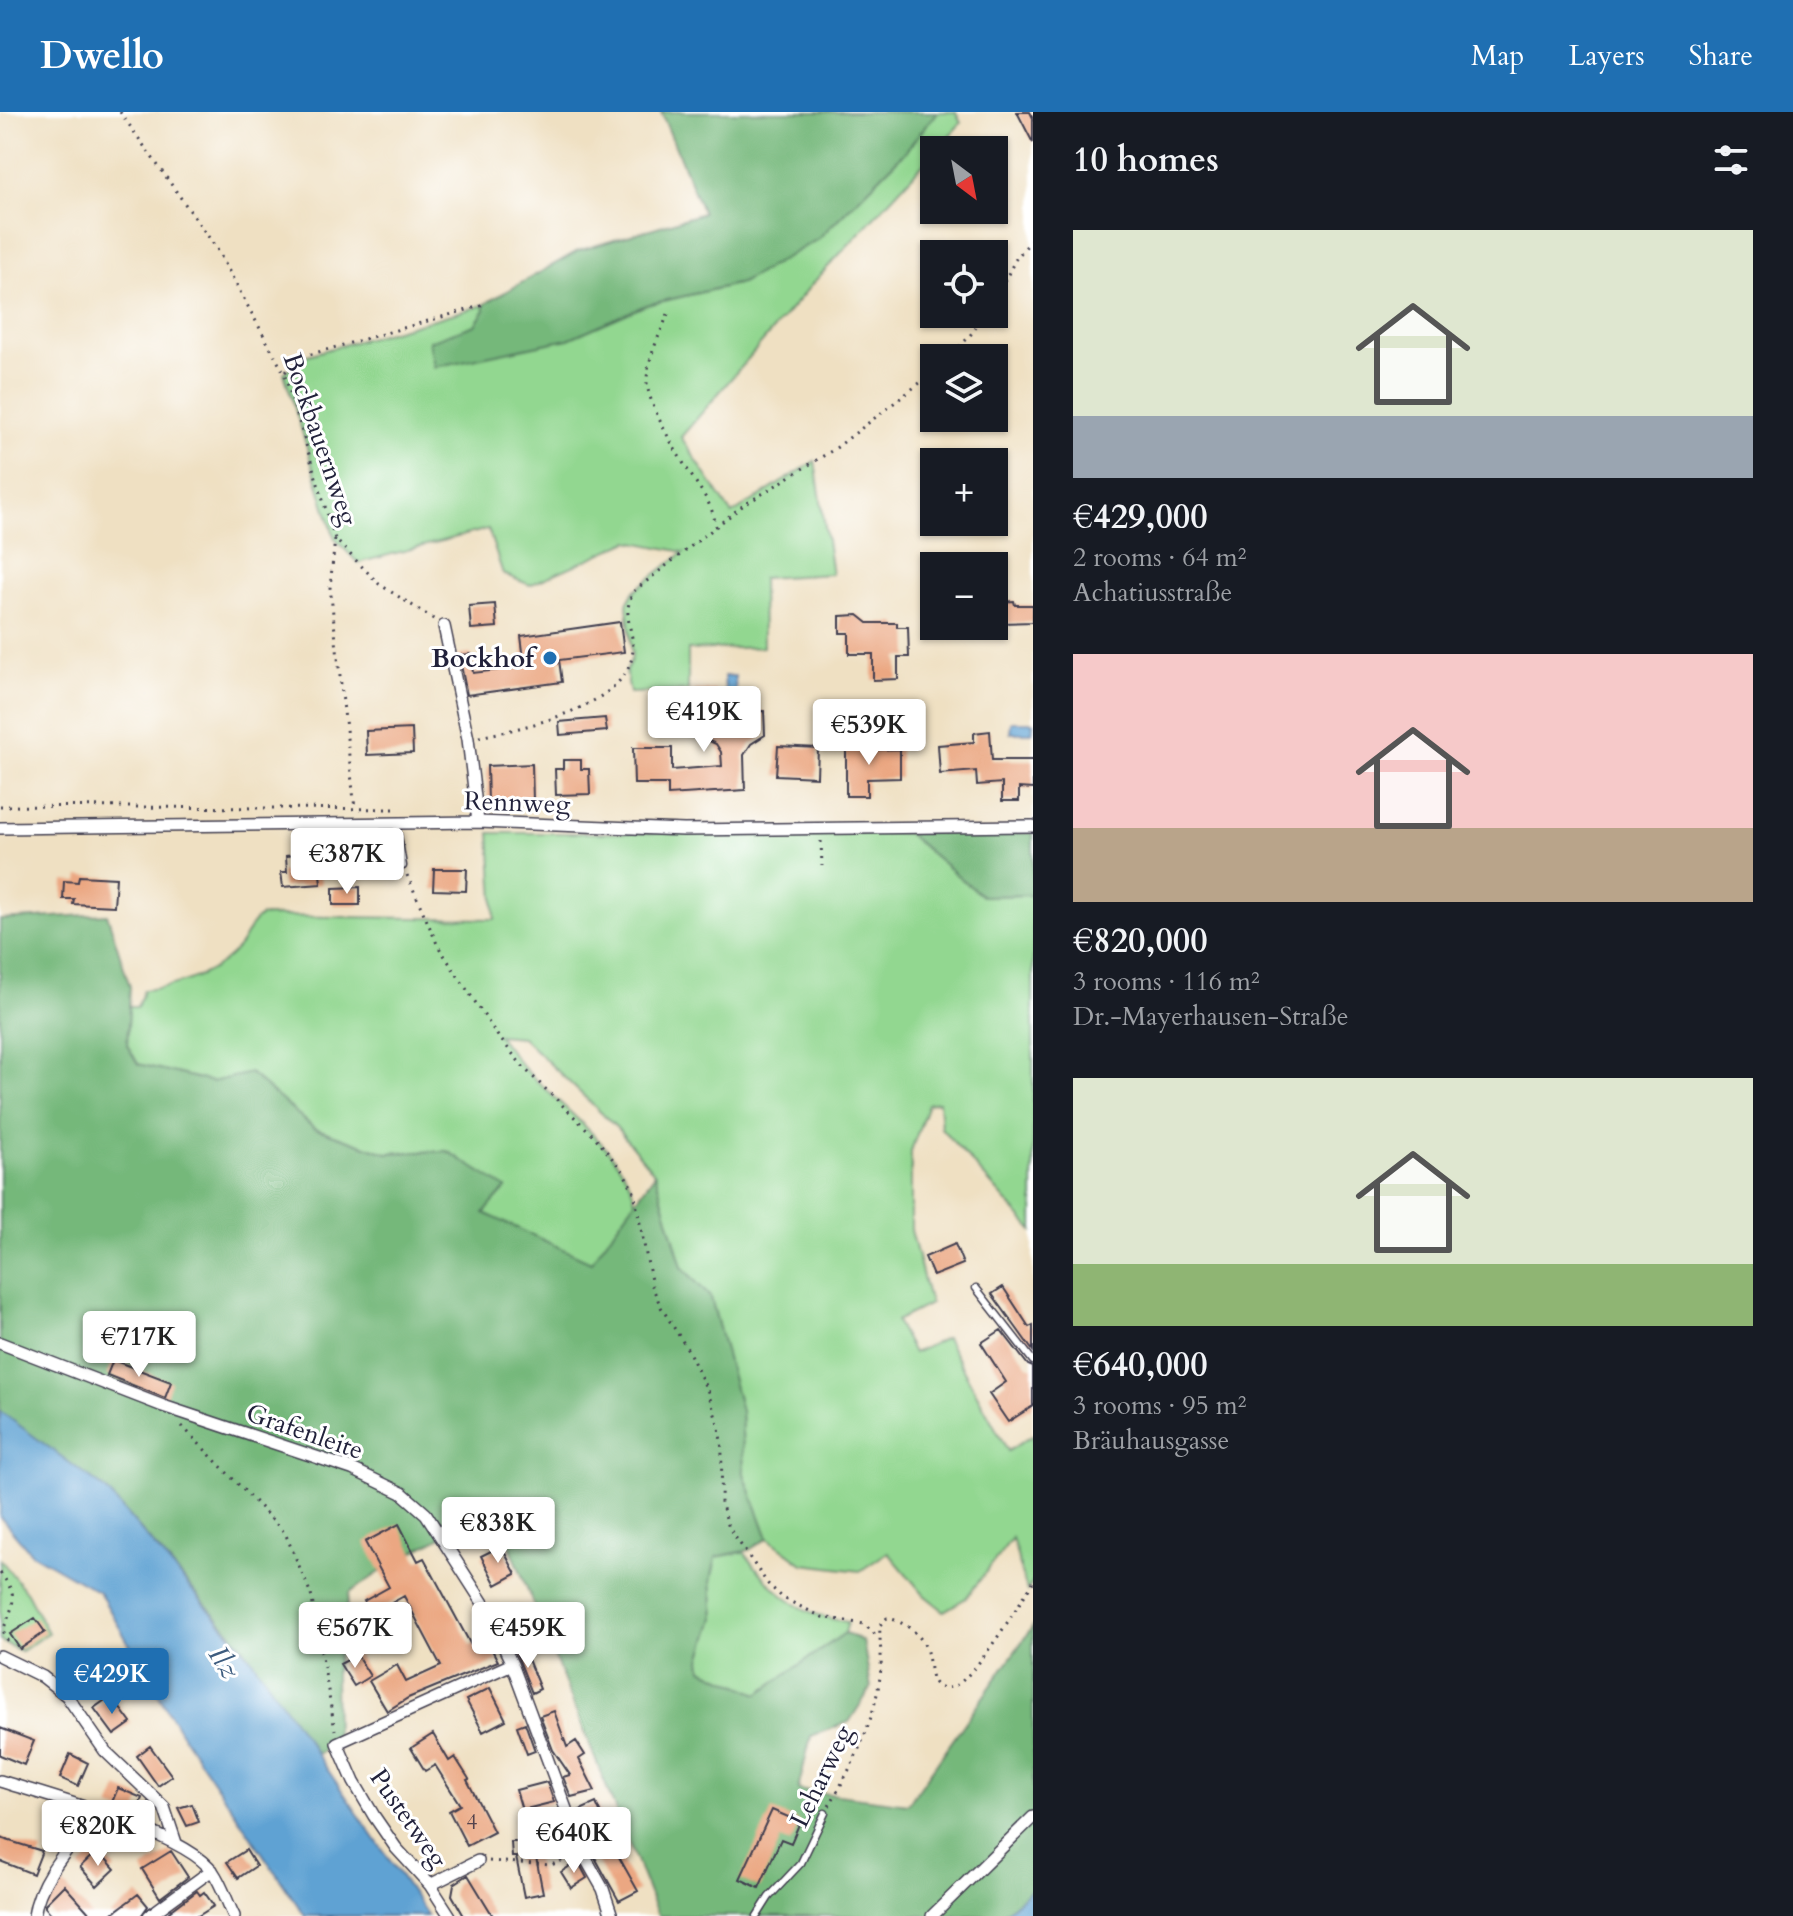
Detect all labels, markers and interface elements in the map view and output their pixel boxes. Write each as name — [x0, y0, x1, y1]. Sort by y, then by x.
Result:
text: Dwello — [40, 30, 164, 82]
text: Map — [1471, 37, 1524, 75]
text: Layers — [1568, 37, 1645, 75]
text: Share — [1689, 37, 1753, 75]
north arrow — [920, 136, 1008, 224]
map controls — [920, 136, 1008, 640]
text: 10 homes — [1073, 137, 1219, 183]
icon: filters — [1709, 138, 1753, 182]
button: locate — [920, 240, 1008, 328]
icon: home — [1341, 282, 1485, 426]
button: layers — [920, 344, 1008, 432]
street label: Bockbauernweg — [275, 348, 367, 530]
button: + — [920, 448, 1008, 536]
text: €429,000 — [1073, 494, 1208, 540]
text: 2 rooms · 64 m² — [1073, 540, 1246, 575]
button: − — [920, 552, 1008, 640]
text: Achatiusstraße — [1073, 575, 1232, 610]
place label: Bockhof — [431, 641, 538, 676]
marker: Bockhof — [541, 649, 559, 667]
pin: €419K — [648, 686, 760, 754]
text: €419K — [666, 694, 742, 729]
pin: €539K — [813, 699, 925, 767]
icon: home — [1341, 706, 1485, 850]
text: €539K — [831, 707, 907, 742]
street label: Rennweg — [463, 783, 571, 822]
pin: €387K — [291, 828, 403, 896]
text: €387K — [309, 836, 385, 871]
text: €820,000 — [1073, 918, 1208, 964]
text: 3 rooms · 116 m² — [1073, 964, 1260, 999]
text: Dr.-Mayerhausen-Straße — [1073, 999, 1348, 1034]
icon: home — [1341, 1130, 1485, 1274]
pin: €717K — [83, 1311, 195, 1379]
text: €717K — [101, 1319, 177, 1354]
text: €640,000 — [1073, 1342, 1208, 1388]
text: 3 rooms · 95 m² — [1073, 1388, 1246, 1423]
street label: Grafenleite — [242, 1395, 368, 1468]
text: Bräuhausgasse — [1073, 1423, 1229, 1458]
pin: €838K — [442, 1497, 554, 1565]
text: €838K — [460, 1505, 536, 1540]
pin: €567K — [299, 1602, 411, 1670]
pin: €459K — [472, 1602, 584, 1670]
text: €567K — [317, 1610, 393, 1645]
text: €459K — [490, 1610, 566, 1645]
water label: Ilz — [199, 1639, 249, 1687]
pin: €429K — [56, 1648, 168, 1716]
text: €429K — [74, 1656, 150, 1691]
street label: Leharweg — [782, 1719, 861, 1833]
street label: Pustetweg — [362, 1762, 456, 1875]
pin: €820K — [42, 1800, 154, 1868]
house number: 4 — [466, 1807, 478, 1837]
pin: €640K — [518, 1807, 630, 1875]
text: €820K — [60, 1808, 136, 1843]
text: €640K — [536, 1815, 612, 1850]

